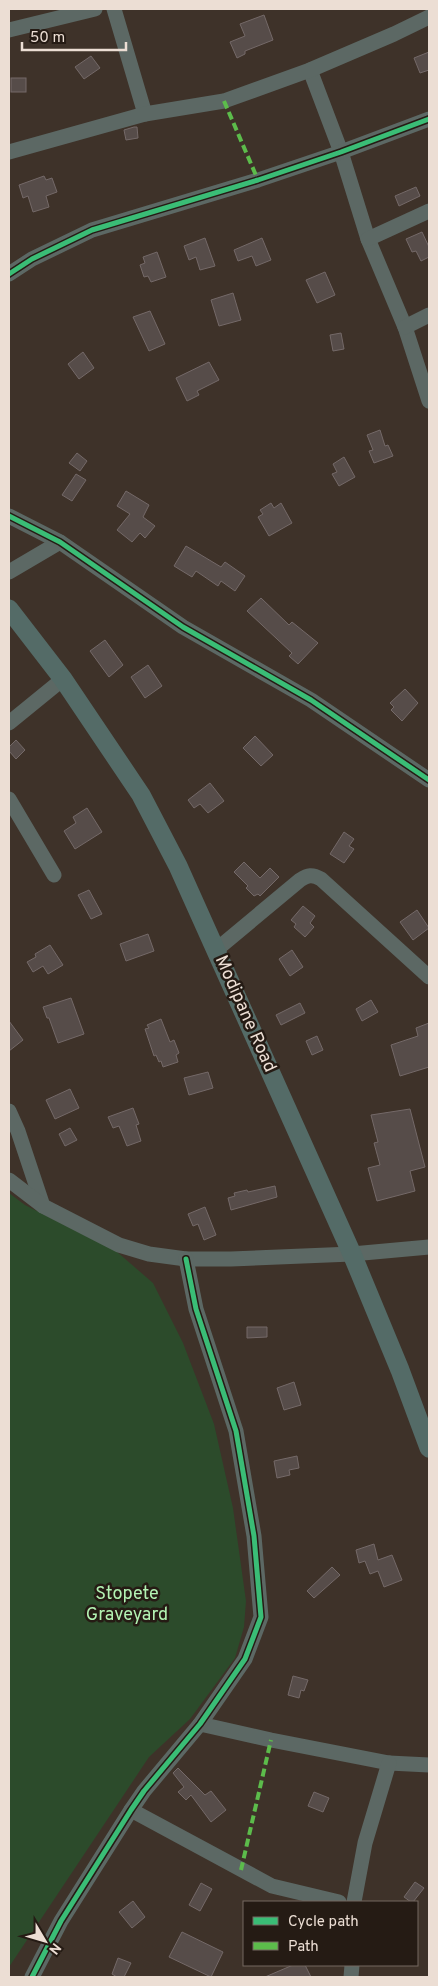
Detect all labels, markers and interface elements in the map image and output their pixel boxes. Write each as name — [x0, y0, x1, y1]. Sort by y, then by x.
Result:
scale bar — [22, 20, 126, 52]
text: 50 m — [30, 29, 65, 48]
street label: Modipane Road — [209, 952, 281, 1076]
park label: Stopete Graveyard — [86, 1583, 168, 1627]
legend — [243, 1901, 418, 1966]
text: Cycle path — [288, 1913, 359, 1932]
north arrow — [20, 1916, 70, 1966]
text: Path — [288, 1938, 319, 1957]
text: N — [44, 1939, 64, 1957]

